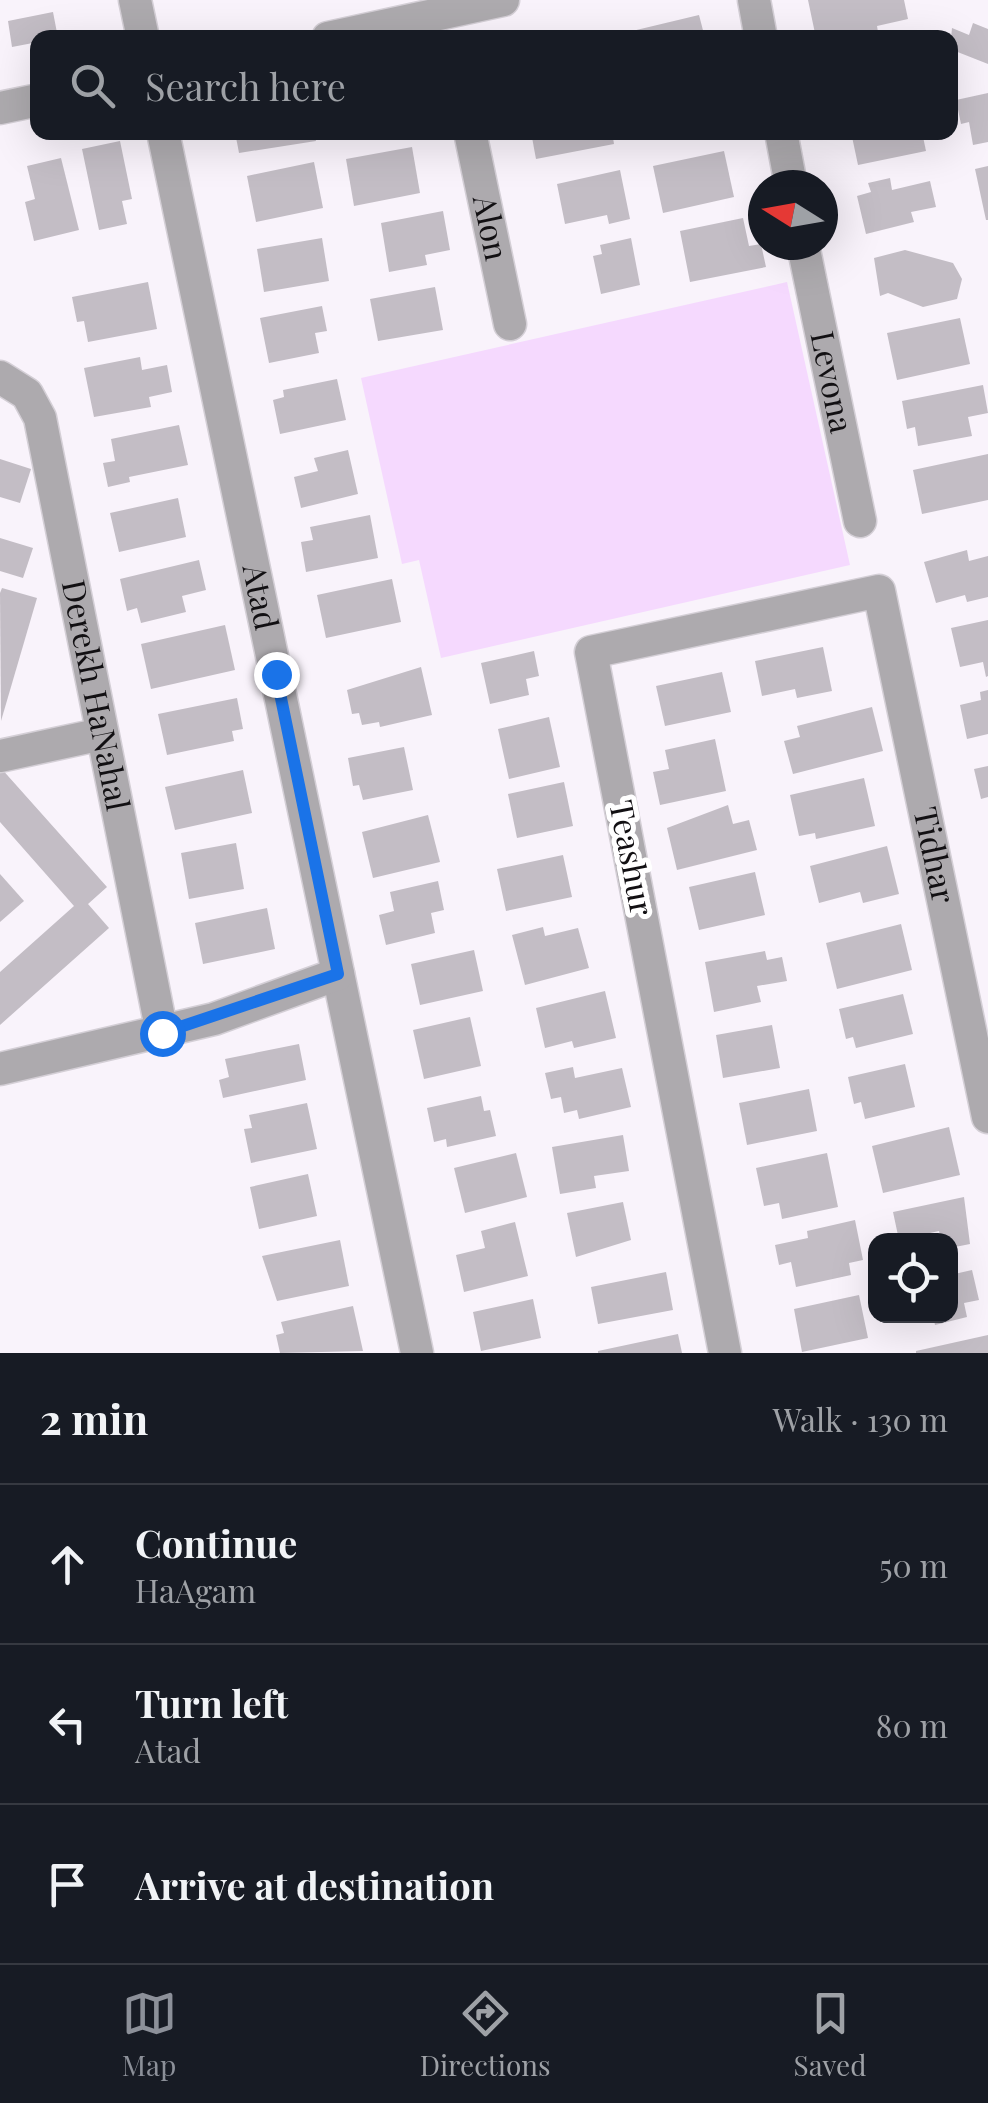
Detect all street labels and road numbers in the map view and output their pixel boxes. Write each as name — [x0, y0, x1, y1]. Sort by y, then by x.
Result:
street label: Alon — [464, 190, 520, 264]
street label: Levona — [802, 327, 865, 436]
street label: Atad — [234, 559, 290, 633]
street label: Derekh HaNahal — [54, 576, 141, 814]
street label: Teashur — [601, 796, 666, 919]
street label: Tidhar — [905, 803, 967, 907]

